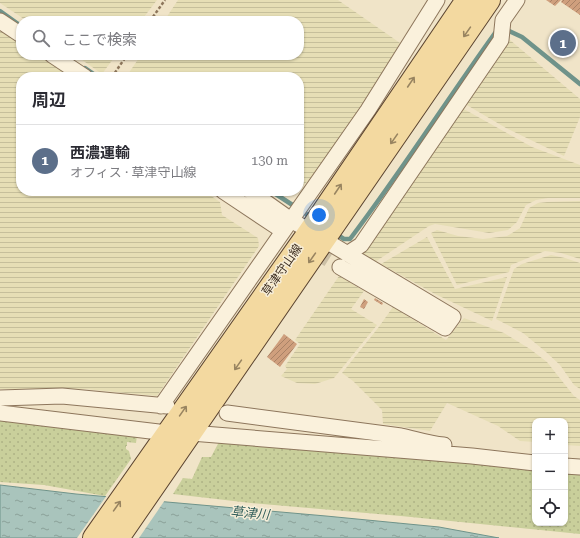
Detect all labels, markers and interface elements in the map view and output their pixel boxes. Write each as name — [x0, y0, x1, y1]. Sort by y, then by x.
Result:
search box — [16, 16, 304, 60]
one-way arrow — [463, 26, 471, 37]
icon: search — [30, 27, 52, 49]
pin: 1 — [550, 28, 576, 58]
text: ここで検索 — [62, 31, 137, 49]
one-way arrow — [407, 77, 415, 88]
text: 周辺 — [32, 90, 66, 110]
one-way arrow — [389, 133, 397, 145]
text: 西濃運輸 — [70, 144, 130, 162]
text: 1 — [41, 153, 49, 168]
text: 130 m — [251, 153, 288, 168]
text: オフィス · 草津守山線 — [70, 165, 197, 180]
one-way arrow — [334, 184, 342, 195]
your location — [309, 205, 329, 225]
street label: 草津守山線 — [259, 241, 305, 299]
one-way arrow — [308, 252, 316, 263]
one-way arrow — [234, 359, 242, 370]
one-way arrow — [179, 405, 187, 416]
map controls — [532, 418, 568, 526]
button: + — [532, 418, 568, 454]
button: − — [532, 454, 568, 490]
button: locate — [532, 490, 568, 526]
one-way arrow — [113, 501, 121, 512]
water label: 草津川 — [230, 504, 272, 522]

